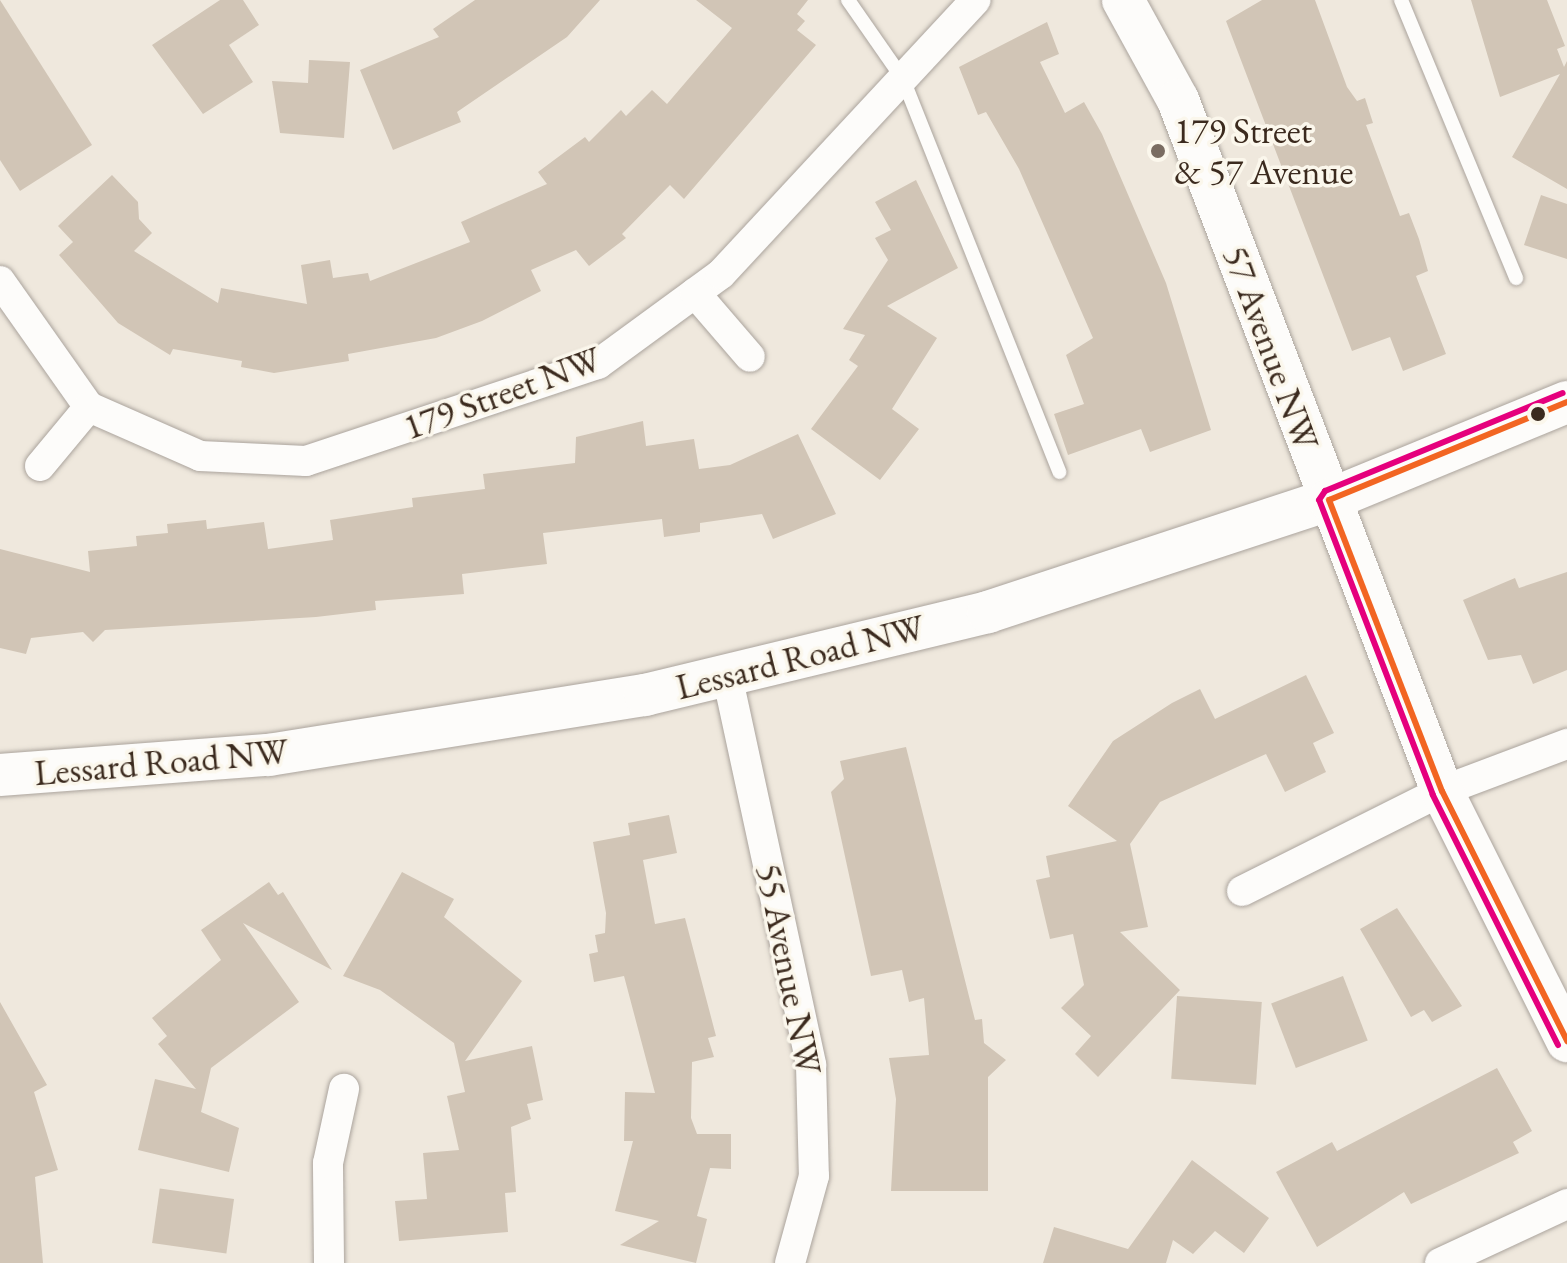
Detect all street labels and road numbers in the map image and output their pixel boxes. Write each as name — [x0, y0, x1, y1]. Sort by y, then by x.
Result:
street label: 57 Avenue NW — [1214, 240, 1328, 456]
street label: 179 Street NW — [397, 337, 607, 449]
street label: Lessard Road NW — [671, 605, 929, 709]
street label: Lessard Road NW — [33, 729, 289, 795]
street label: 55 Avenue NW — [747, 860, 831, 1078]

